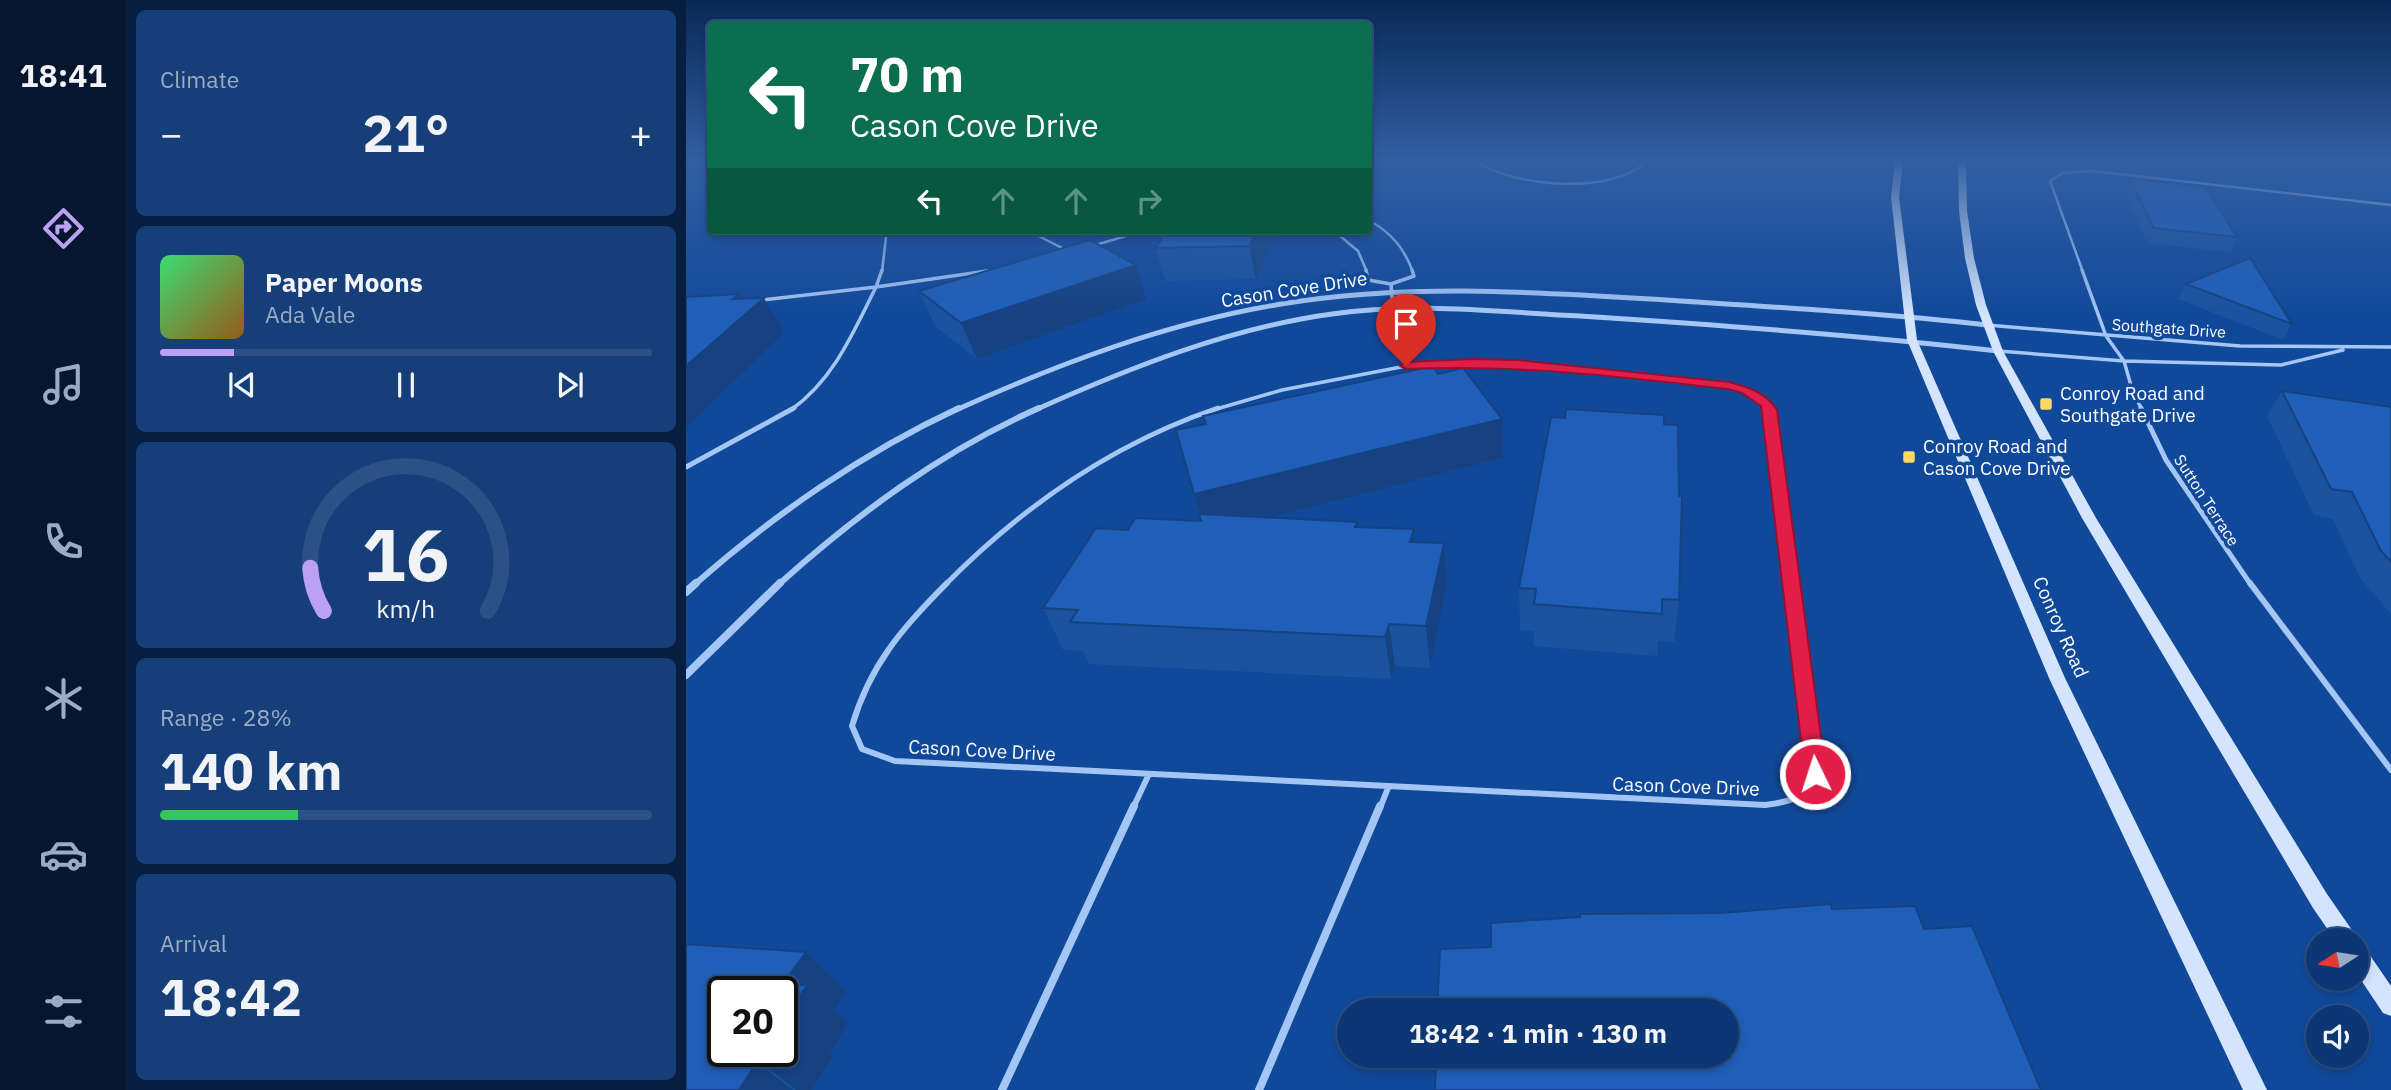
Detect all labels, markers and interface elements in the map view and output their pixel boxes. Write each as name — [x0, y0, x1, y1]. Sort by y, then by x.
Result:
text: 70 m — [850, 42, 964, 105]
icon: left — [735, 49, 826, 140]
text: 18:41 — [19, 54, 107, 96]
text: Climate — [160, 64, 239, 94]
text: 21° — [363, 99, 449, 166]
text: Cason Cove Drive — [850, 104, 1099, 146]
text: − — [160, 109, 183, 158]
text: + — [629, 109, 652, 158]
icon: left — [911, 182, 949, 220]
icon: ahead — [984, 182, 1022, 220]
icon: ahead — [1057, 182, 1095, 220]
icon: right — [1130, 182, 1168, 220]
icon: directions — [39, 204, 88, 253]
text: Paper Moons — [265, 265, 423, 299]
street label: Cason Cove Drive — [1219, 266, 1369, 312]
pin — [1376, 294, 1436, 366]
text: Ada Vale — [265, 299, 355, 329]
icon: arrive — [1387, 305, 1425, 343]
street label: Southgate Drive — [2111, 314, 2227, 342]
icon: music — [39, 360, 88, 409]
icon: previous — [223, 366, 261, 404]
icon: pause — [387, 366, 425, 404]
icon: next — [551, 366, 589, 404]
place label: Conroy Road and Southgate Drive — [2060, 381, 2205, 427]
marker: Conroy Road and Southgate Drive — [2038, 396, 2054, 412]
place label: Conroy Road and Cason Cove Drive — [1923, 434, 2071, 480]
marker: Conroy Road and Cason Cove Drive — [1901, 449, 1917, 465]
street label: Sutton Terrace — [2170, 450, 2244, 550]
text: 16 — [362, 506, 450, 601]
icon: phone — [39, 517, 88, 566]
street label: Conroy Road — [2028, 573, 2094, 681]
text: km/h — [377, 592, 435, 625]
icon: climate — [39, 674, 88, 723]
text: Range · 28% — [160, 702, 292, 732]
street label: Cason Cove Drive — [908, 734, 1056, 766]
text: 140 km — [160, 737, 342, 804]
position arrow — [1778, 737, 1852, 811]
street label: Cason Cove Drive — [1612, 771, 1760, 801]
icon: car — [39, 830, 88, 879]
text: Arrival — [160, 928, 227, 958]
north arrow — [2306, 928, 2370, 990]
map controls — [2306, 928, 2369, 1068]
text: 18:42 — [160, 963, 302, 1030]
speed limit sign: 20 — [707, 976, 798, 1067]
icon: filters — [39, 987, 88, 1036]
button: sound — [2306, 1005, 2369, 1068]
text: 18:42 · 1 min · 130 m — [1409, 1016, 1667, 1050]

